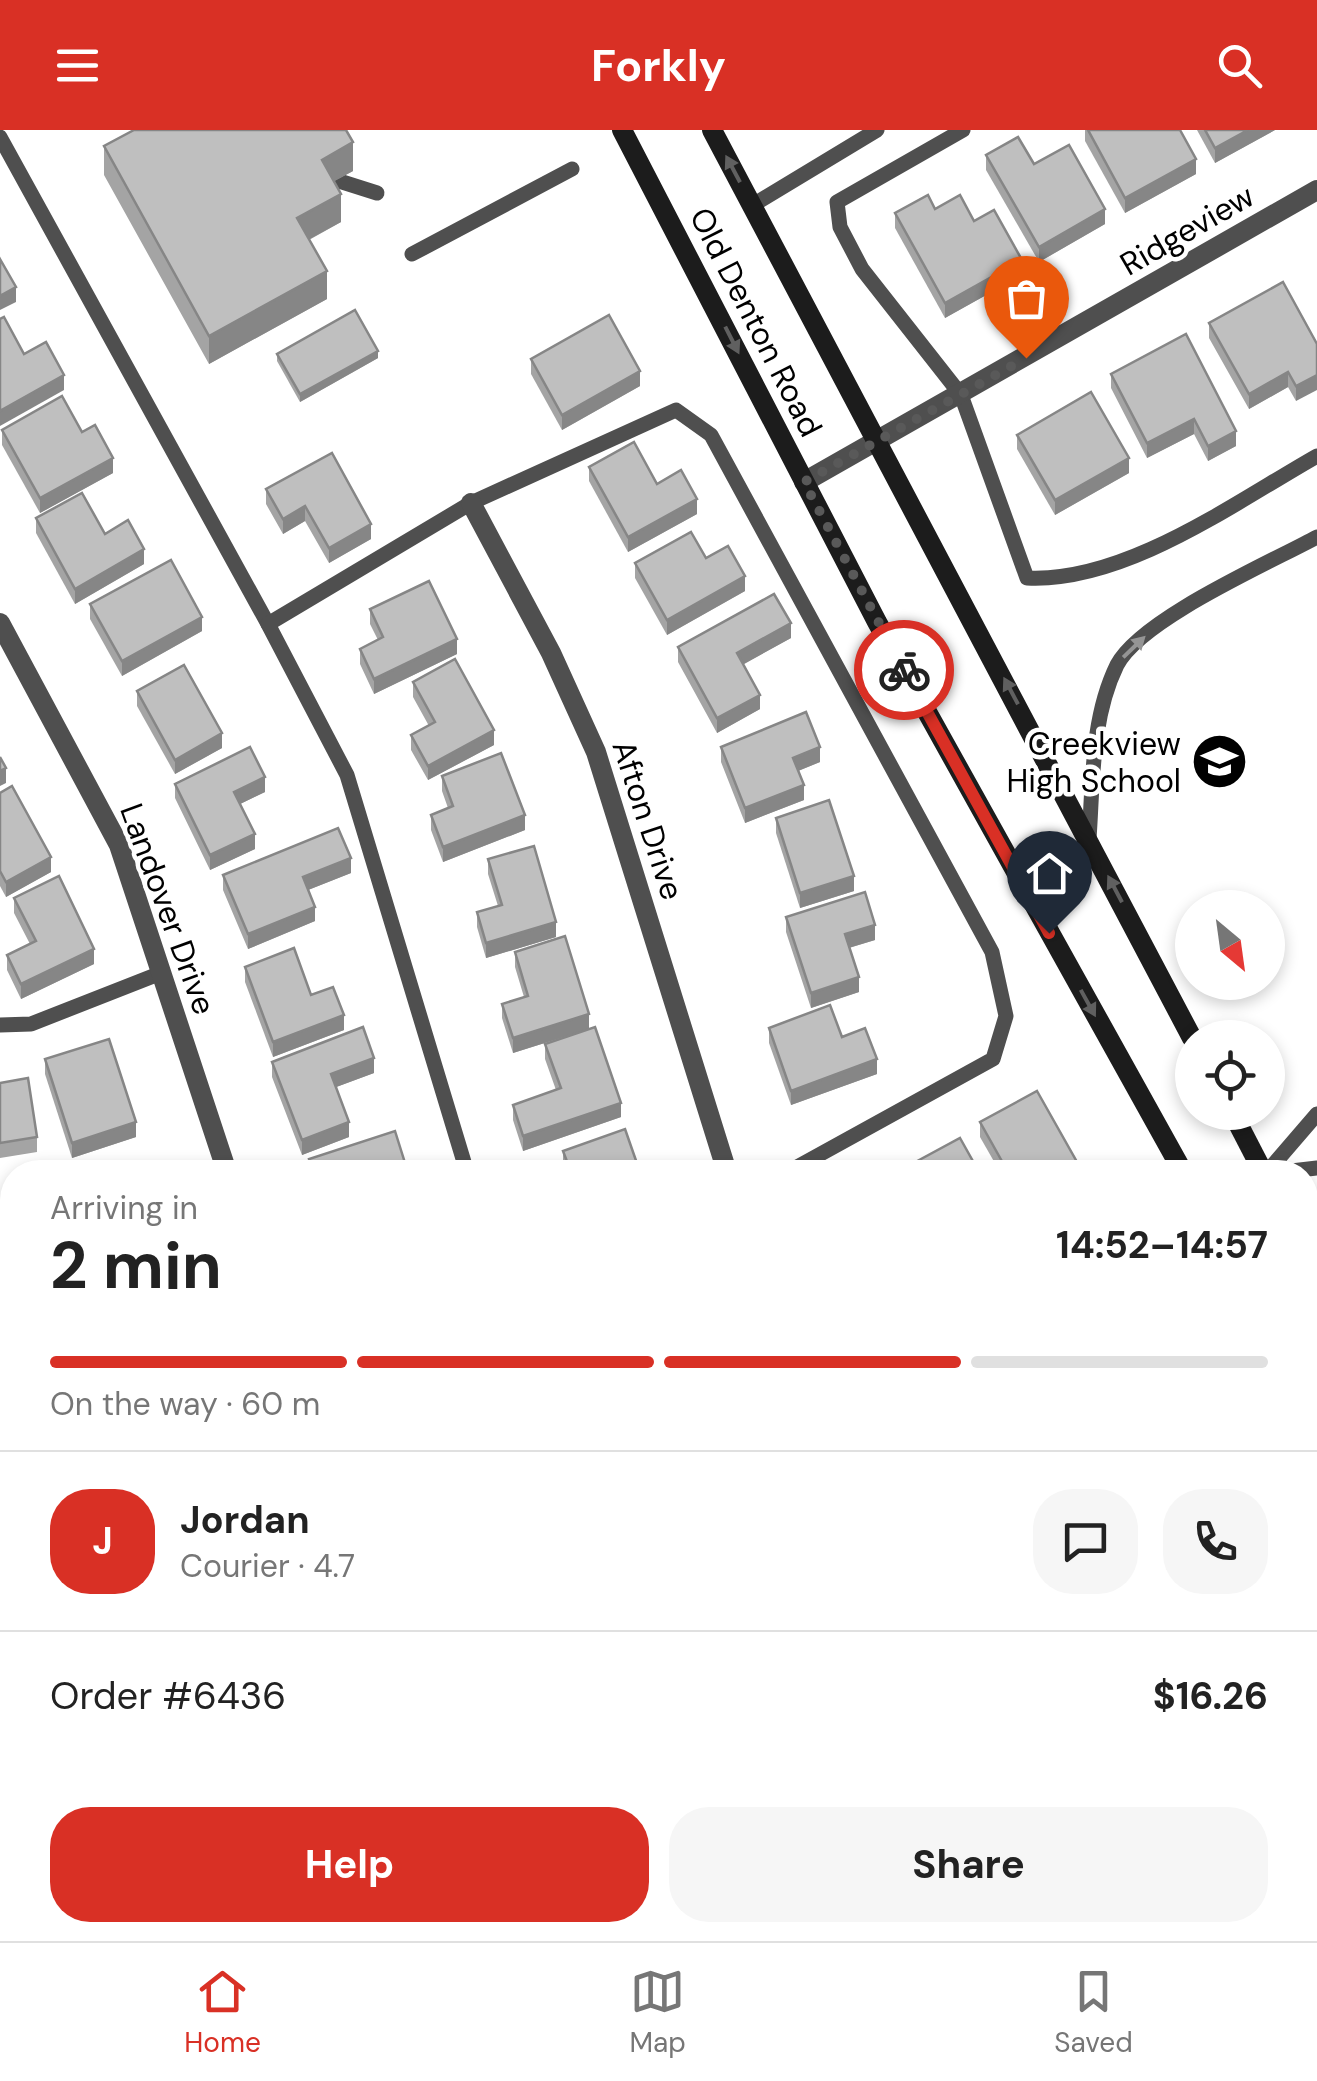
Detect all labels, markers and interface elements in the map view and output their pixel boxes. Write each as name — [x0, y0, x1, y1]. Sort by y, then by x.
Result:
text: Forkly — [591, 36, 726, 95]
icon: menu — [50, 38, 105, 93]
icon: search — [1212, 38, 1267, 93]
one-way arrow — [725, 155, 742, 184]
street label: Ridgeview — [1112, 175, 1262, 285]
street label: Old Denton Road — [680, 200, 832, 444]
pin — [984, 256, 1069, 359]
icon: bag — [999, 271, 1054, 326]
one-way arrow — [723, 326, 740, 355]
courier — [854, 620, 954, 720]
one-way arrow — [1121, 636, 1145, 659]
icon: bike — [877, 643, 932, 698]
one-way arrow — [1003, 677, 1020, 706]
place label: Creekview High School — [1006, 723, 1181, 802]
school or university icon: Creekview High School — [1190, 732, 1250, 792]
street label: Afton Drive — [602, 735, 694, 905]
street label: Landover Drive — [110, 798, 226, 1020]
pin — [1007, 831, 1092, 934]
icon: home — [1022, 846, 1077, 901]
one-way arrow — [1107, 875, 1124, 904]
north arrow — [1175, 890, 1285, 1000]
map controls — [1175, 890, 1285, 1130]
one-way arrow — [1079, 988, 1096, 1017]
button: locate — [1175, 1020, 1285, 1130]
text: Arriving in — [50, 1187, 198, 1229]
text: 14:52–14:57 — [1056, 1220, 1268, 1270]
text: 2 min — [50, 1224, 222, 1308]
text: On the way · 60 m — [50, 1383, 320, 1425]
button: chat — [1033, 1489, 1138, 1594]
button: phone — [1163, 1489, 1268, 1594]
text: Jordan — [180, 1495, 310, 1545]
text: J — [92, 1516, 113, 1566]
text: Courier · 4.7 — [180, 1545, 355, 1587]
text: Order #6436 — [50, 1671, 286, 1721]
text: $16.26 — [1153, 1671, 1268, 1721]
button: Help — [50, 1807, 649, 1922]
button: Share — [669, 1807, 1268, 1922]
tab: Home — [184, 1964, 261, 2061]
tab: Map — [629, 1964, 686, 2061]
tab: Saved — [1054, 1964, 1133, 2061]

